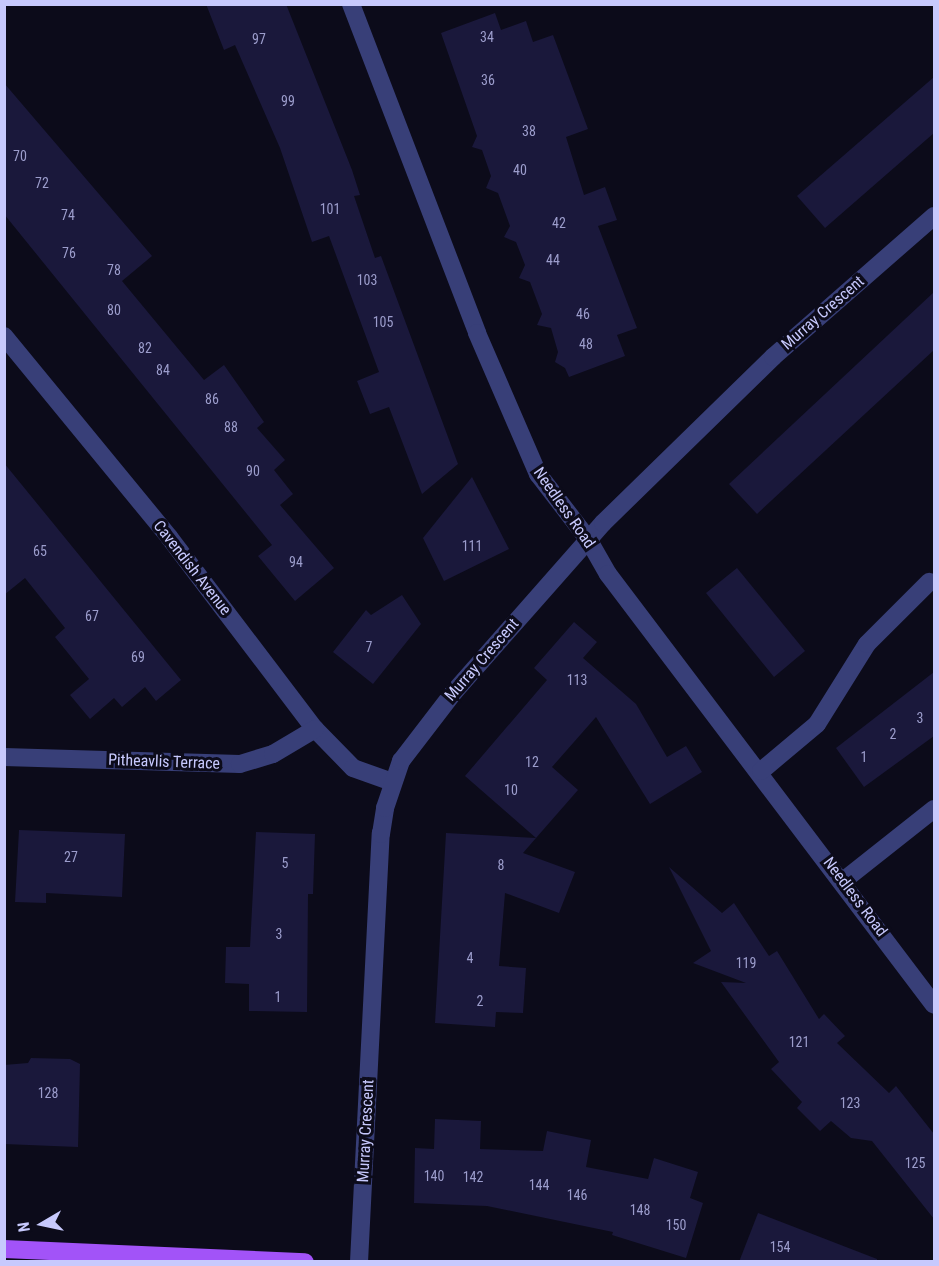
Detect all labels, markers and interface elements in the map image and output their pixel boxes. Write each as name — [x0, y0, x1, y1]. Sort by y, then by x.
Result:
house number: 34 — [480, 29, 494, 45]
house number: 97 — [252, 31, 266, 47]
house number: 36 — [481, 72, 495, 88]
house number: 99 — [281, 93, 295, 109]
house number: 38 — [522, 123, 536, 139]
house number: 70 — [13, 148, 27, 164]
house number: 40 — [513, 162, 527, 178]
house number: 72 — [35, 175, 49, 191]
house number: 101 — [320, 201, 340, 217]
house number: 74 — [61, 207, 75, 223]
house number: 42 — [552, 215, 566, 231]
house number: 76 — [62, 245, 76, 261]
house number: 44 — [546, 252, 560, 268]
house number: 78 — [107, 262, 121, 278]
house number: 103 — [357, 272, 377, 288]
street label: Murray Crescent — [778, 272, 868, 354]
house number: 80 — [107, 302, 121, 318]
house number: 46 — [576, 306, 590, 322]
house number: 105 — [373, 314, 393, 330]
house number: 48 — [579, 336, 593, 352]
house number: 82 — [138, 340, 152, 356]
house number: 84 — [156, 362, 170, 378]
house number: 86 — [205, 391, 219, 407]
house number: 88 — [224, 419, 238, 435]
house number: 90 — [246, 463, 260, 479]
street label: Needless Road — [529, 464, 599, 552]
street label: Cavendish Avenue — [149, 517, 235, 619]
house number: 111 — [462, 538, 482, 554]
house number: 65 — [33, 543, 47, 559]
house number: 94 — [289, 554, 303, 570]
house number: 67 — [85, 608, 99, 624]
street label: Murray Crescent — [441, 615, 523, 705]
house number: 7 — [366, 639, 372, 655]
house number: 69 — [131, 649, 145, 665]
house number: 113 — [567, 672, 587, 688]
house number: 3 — [917, 710, 923, 726]
house number: 2 — [890, 726, 896, 742]
house number: 1 — [861, 749, 867, 765]
street label: Pitheavlis Terrace — [108, 750, 220, 774]
house number: 12 — [525, 754, 539, 770]
house number: 10 — [504, 782, 518, 798]
house number: 27 — [64, 849, 78, 865]
street label: Needless Road — [819, 854, 891, 940]
house number: 5 — [282, 855, 288, 871]
house number: 8 — [498, 857, 504, 873]
house number: 3 — [276, 926, 282, 942]
house number: 4 — [467, 950, 473, 966]
house number: 119 — [736, 955, 756, 971]
house number: 1 — [275, 989, 281, 1005]
house number: 2 — [477, 993, 483, 1009]
house number: 121 — [789, 1034, 809, 1050]
street label: Murray Crescent — [354, 1079, 378, 1183]
house number: 128 — [38, 1085, 58, 1101]
house number: 123 — [840, 1095, 860, 1111]
house number: 125 — [905, 1155, 925, 1171]
house number: 140 — [424, 1168, 444, 1184]
house number: 142 — [463, 1169, 483, 1185]
house number: 144 — [529, 1177, 549, 1193]
house number: 146 — [567, 1187, 587, 1203]
north arrow — [12, 1194, 72, 1254]
house number: 148 — [630, 1202, 650, 1218]
house number: 150 — [666, 1217, 686, 1233]
text: N — [14, 1221, 34, 1233]
house number: 154 — [770, 1239, 790, 1255]

